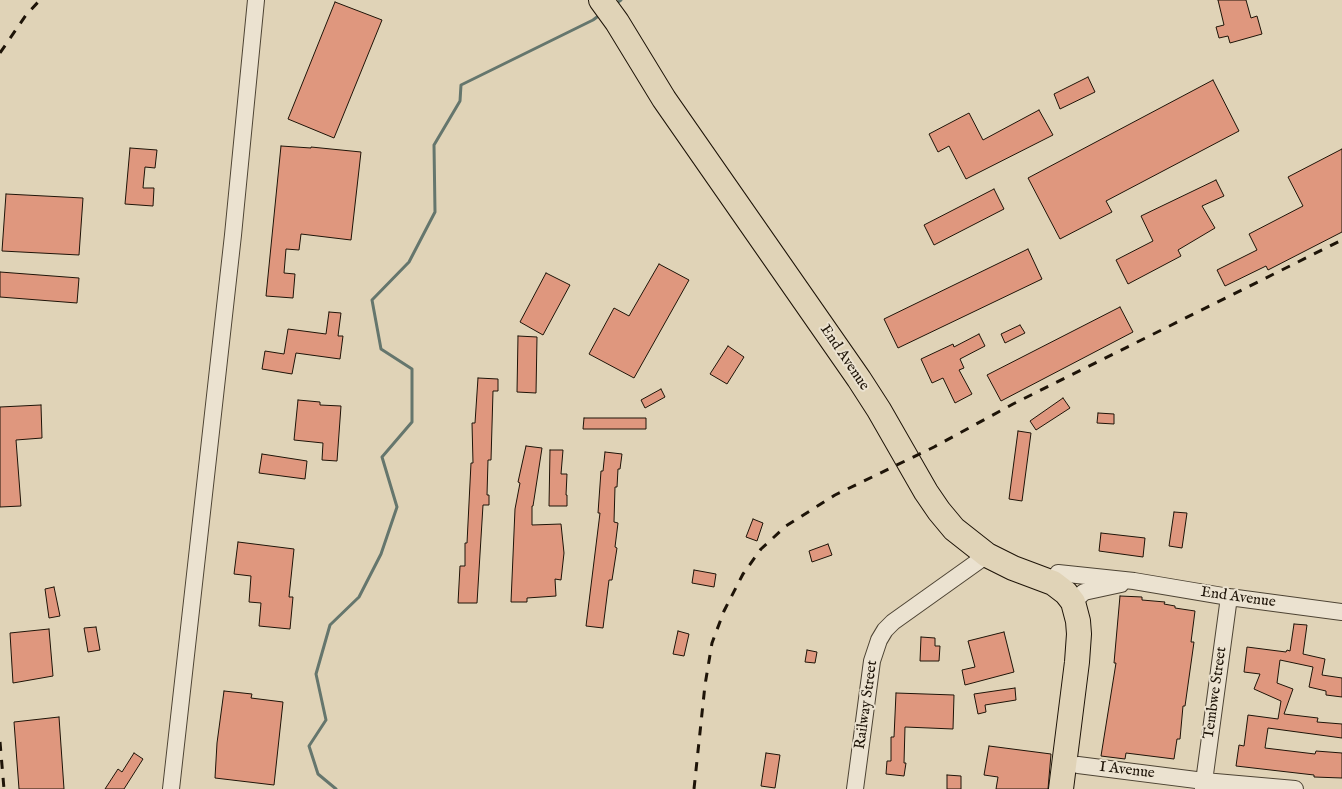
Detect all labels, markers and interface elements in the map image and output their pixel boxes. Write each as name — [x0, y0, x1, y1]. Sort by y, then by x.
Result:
street label: End Avenue — [815, 322, 873, 394]
street label: End Avenue — [1199, 584, 1277, 612]
street label: Tembwe Street — [1201, 646, 1231, 740]
street label: Railway Street — [852, 659, 882, 751]
street label: I Avenue — [1098, 759, 1156, 783]

